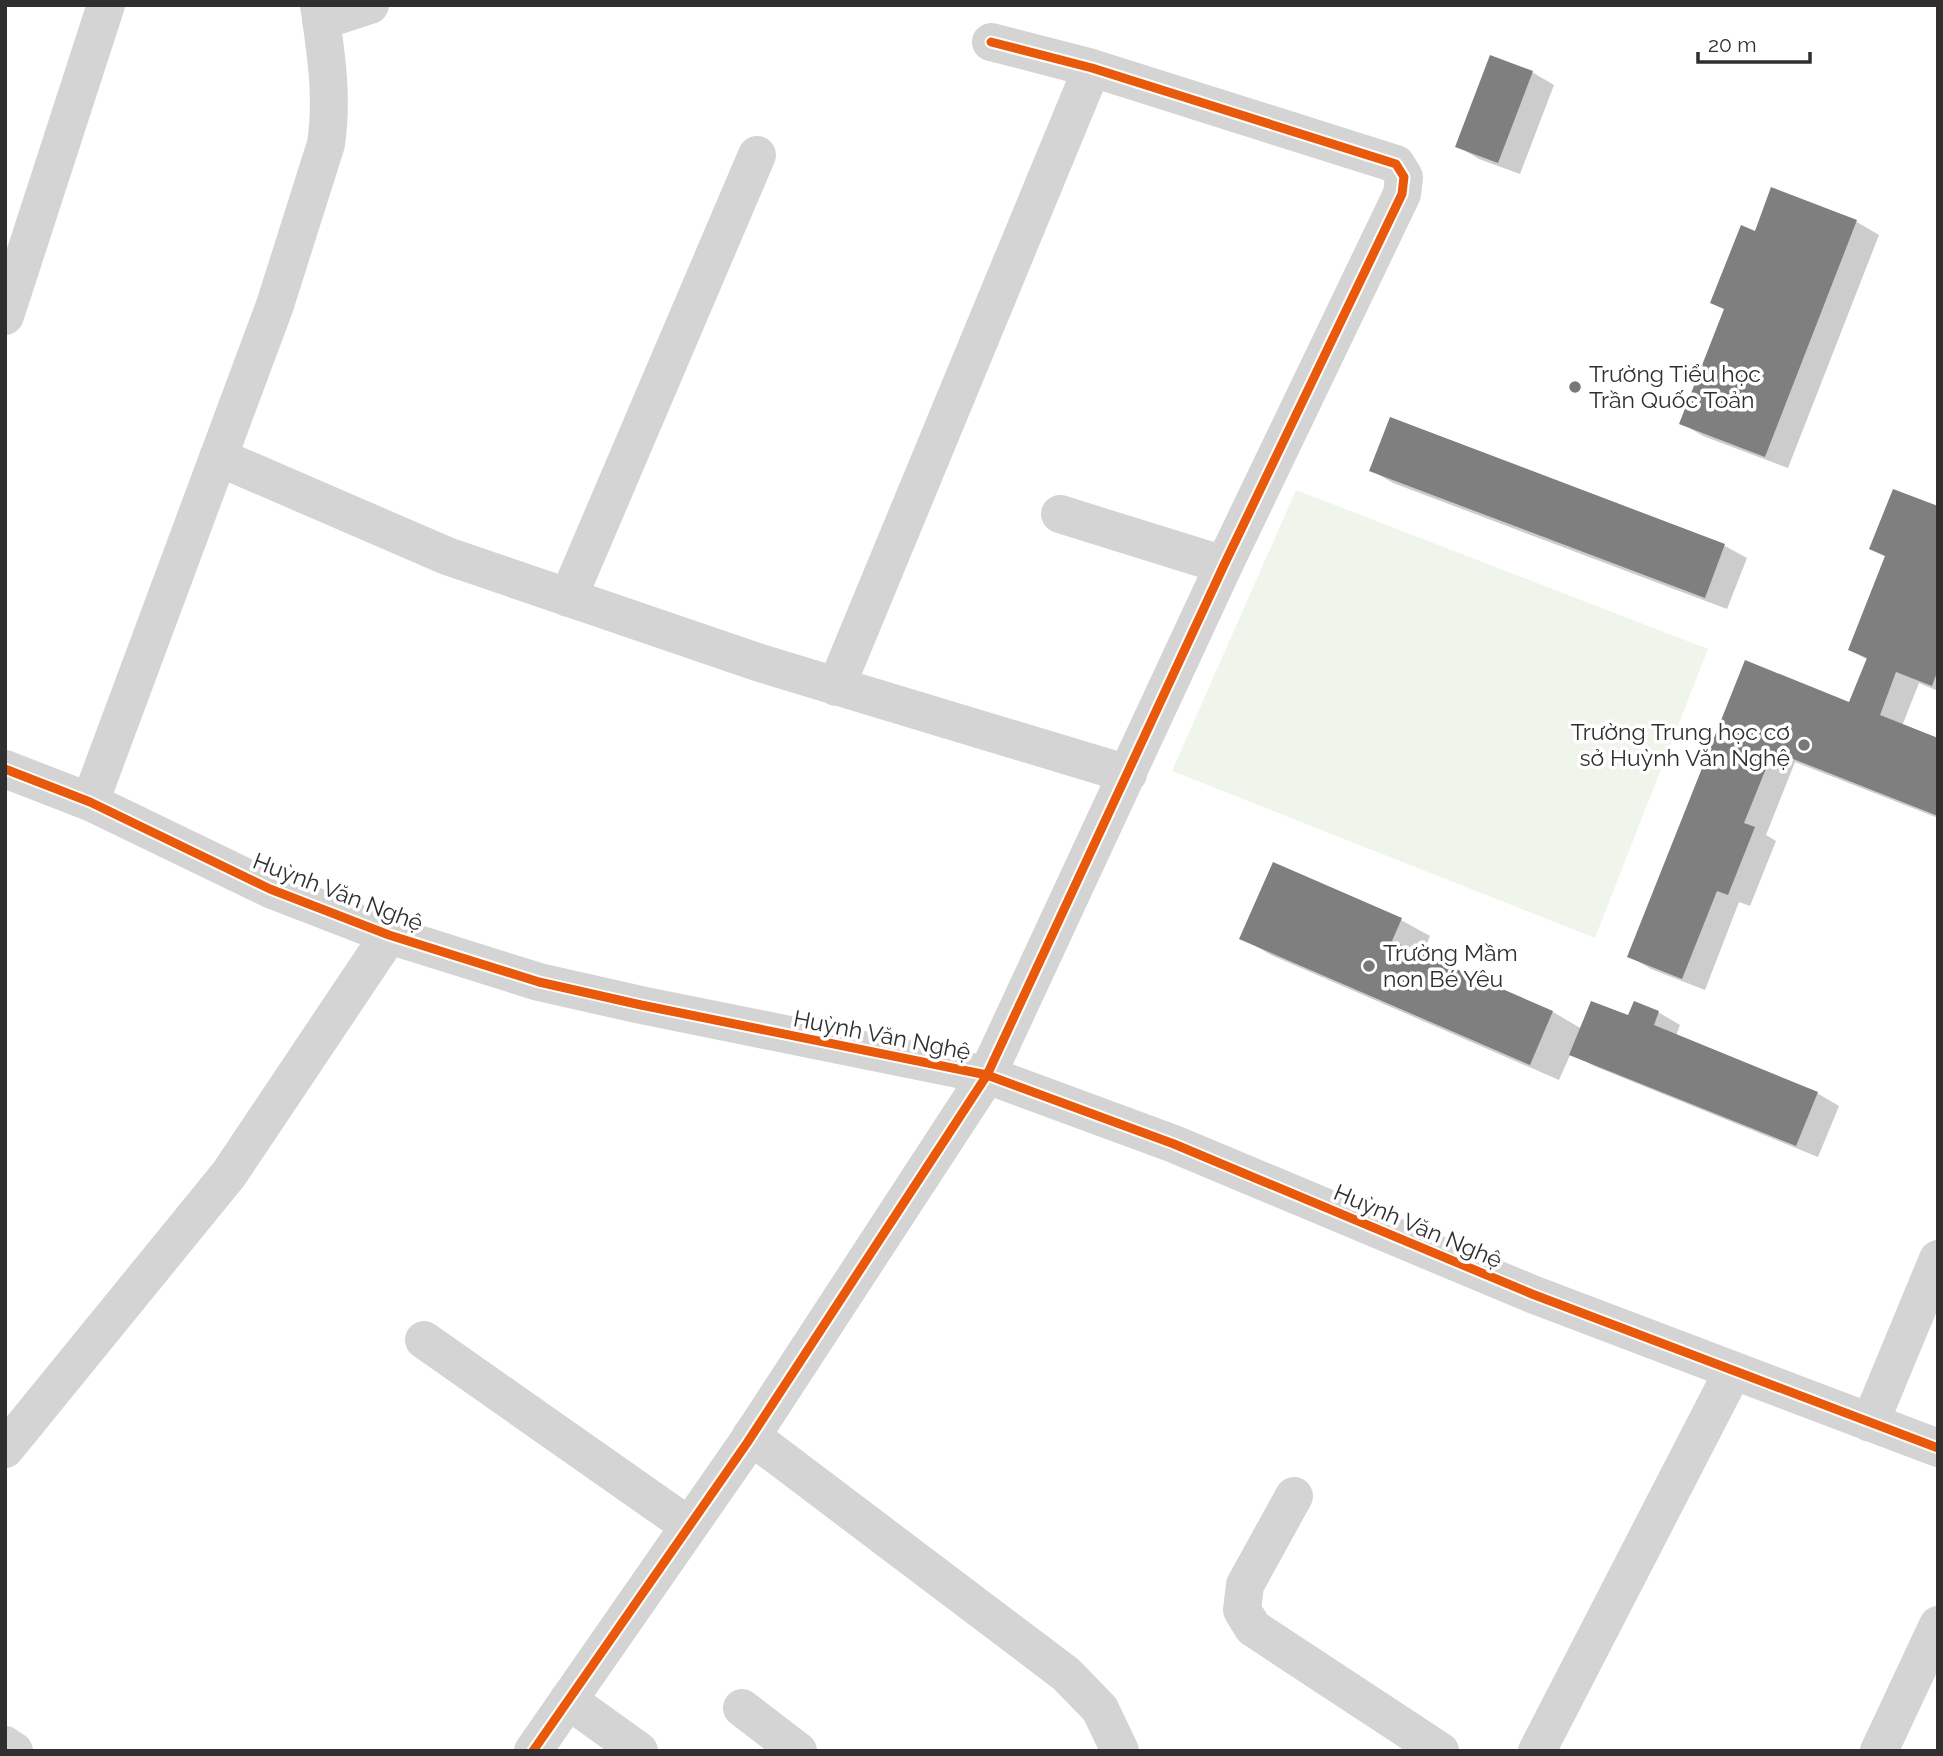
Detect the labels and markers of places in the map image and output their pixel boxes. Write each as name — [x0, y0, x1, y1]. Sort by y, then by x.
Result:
place label: Trường Tiểu học Trần Quốc Toản — [1589, 360, 1761, 413]
marker: Trường Tiểu học Trần Quốc Toản — [1567, 379, 1583, 395]
place label: Trường Trung học cơ sở Huỳnh Văn Nghệ — [1571, 718, 1790, 771]
marker: Trường Trung học cơ sở Huỳnh Văn Nghệ — [1796, 737, 1812, 753]
place label: Trường Mầm non Bé Yêu — [1383, 939, 1518, 992]
marker: Trường Mầm non Bé Yêu — [1361, 958, 1377, 974]

